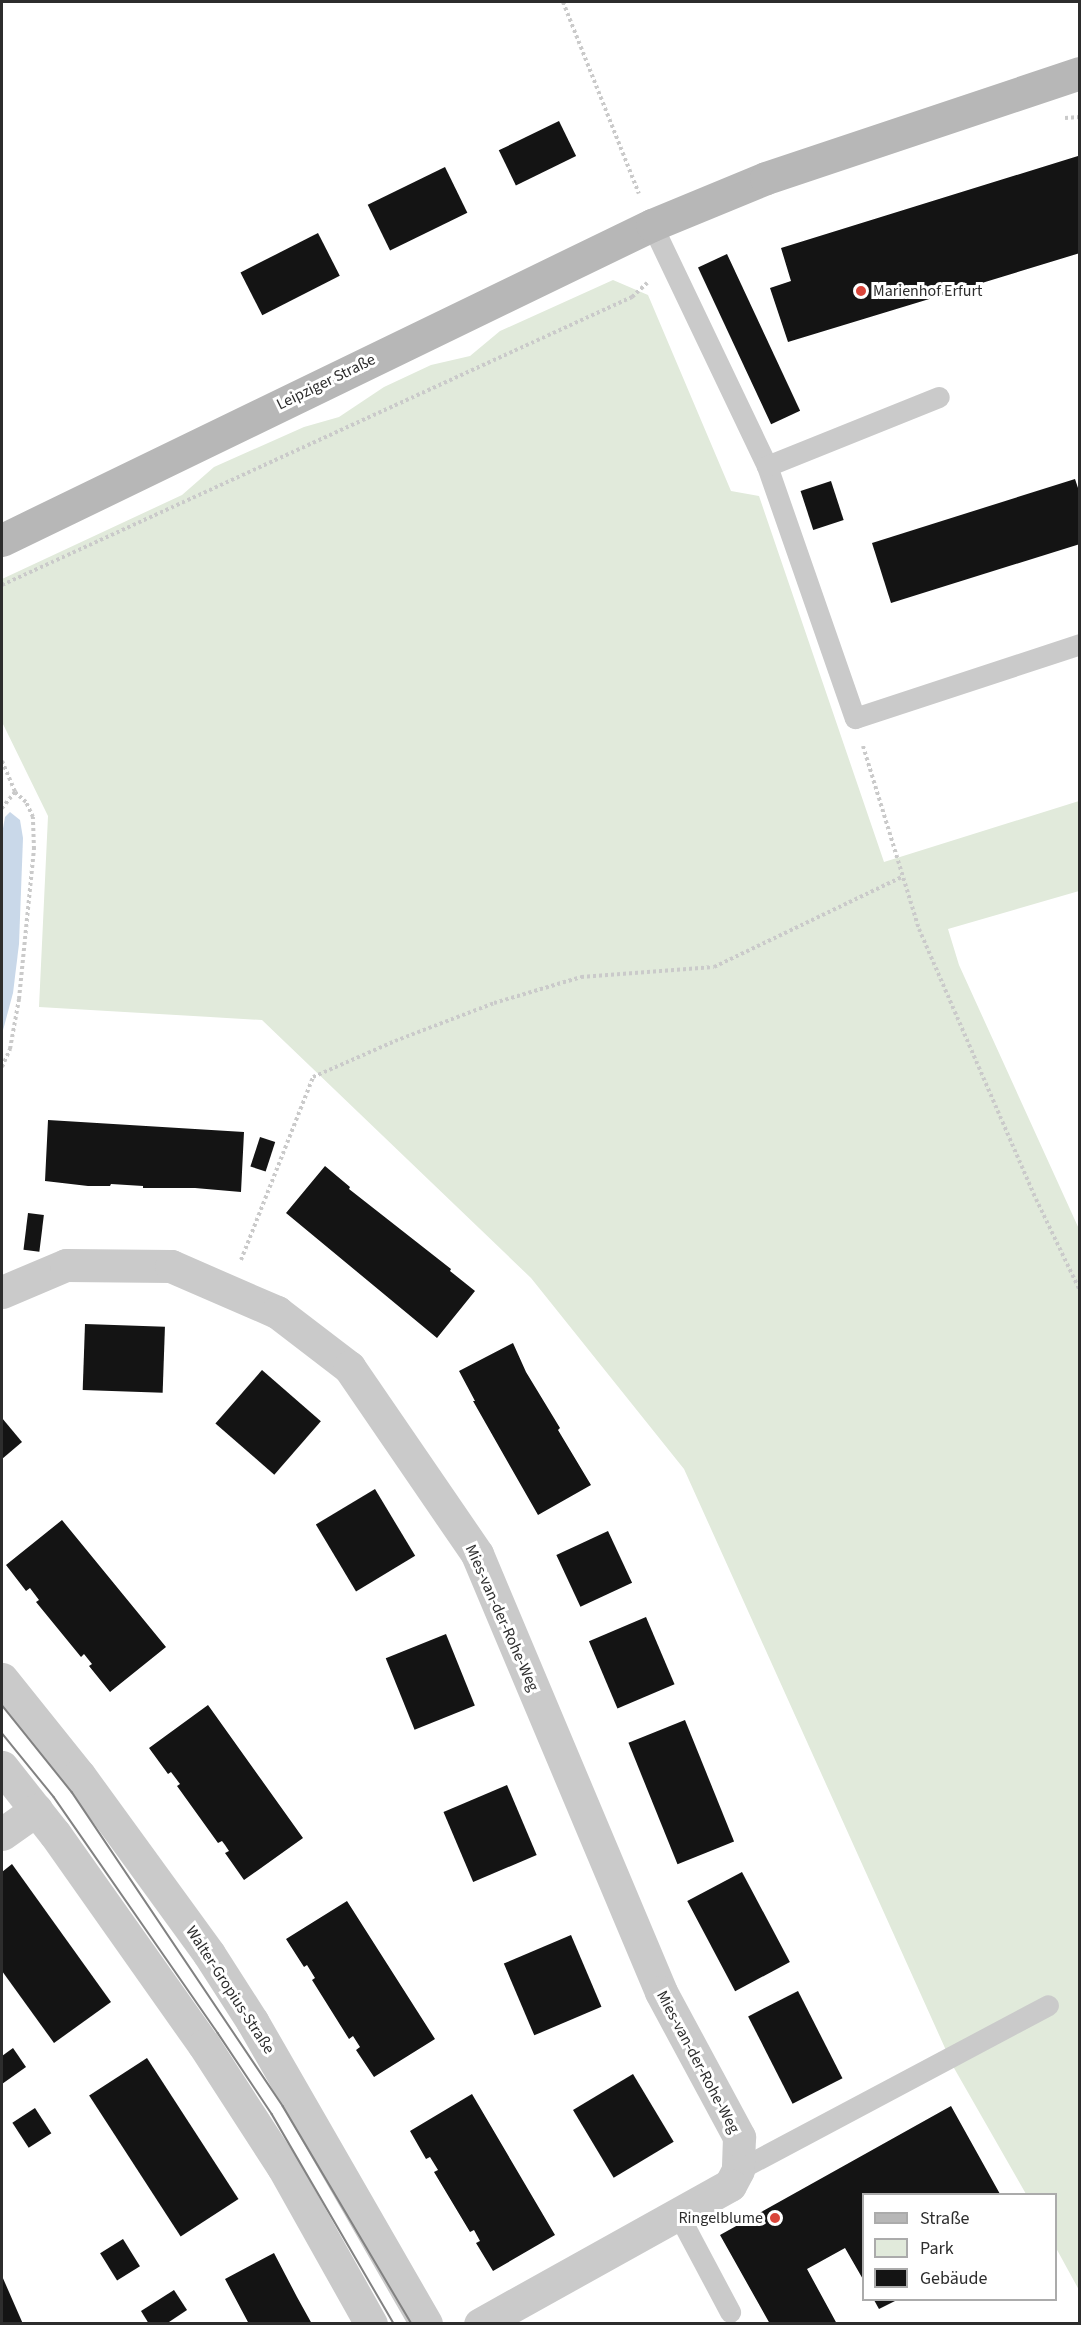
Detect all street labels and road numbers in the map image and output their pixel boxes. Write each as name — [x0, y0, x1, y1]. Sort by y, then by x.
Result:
street label: Leipziger Straße — [273, 350, 379, 414]
street label: Mies-van-der-Rohe-Weg — [461, 1542, 543, 1694]
street label: Walter-Gropius-Straße — [181, 1922, 279, 2058]
street label: Mies-van-der-Rohe-Weg — [652, 1987, 744, 2137]

